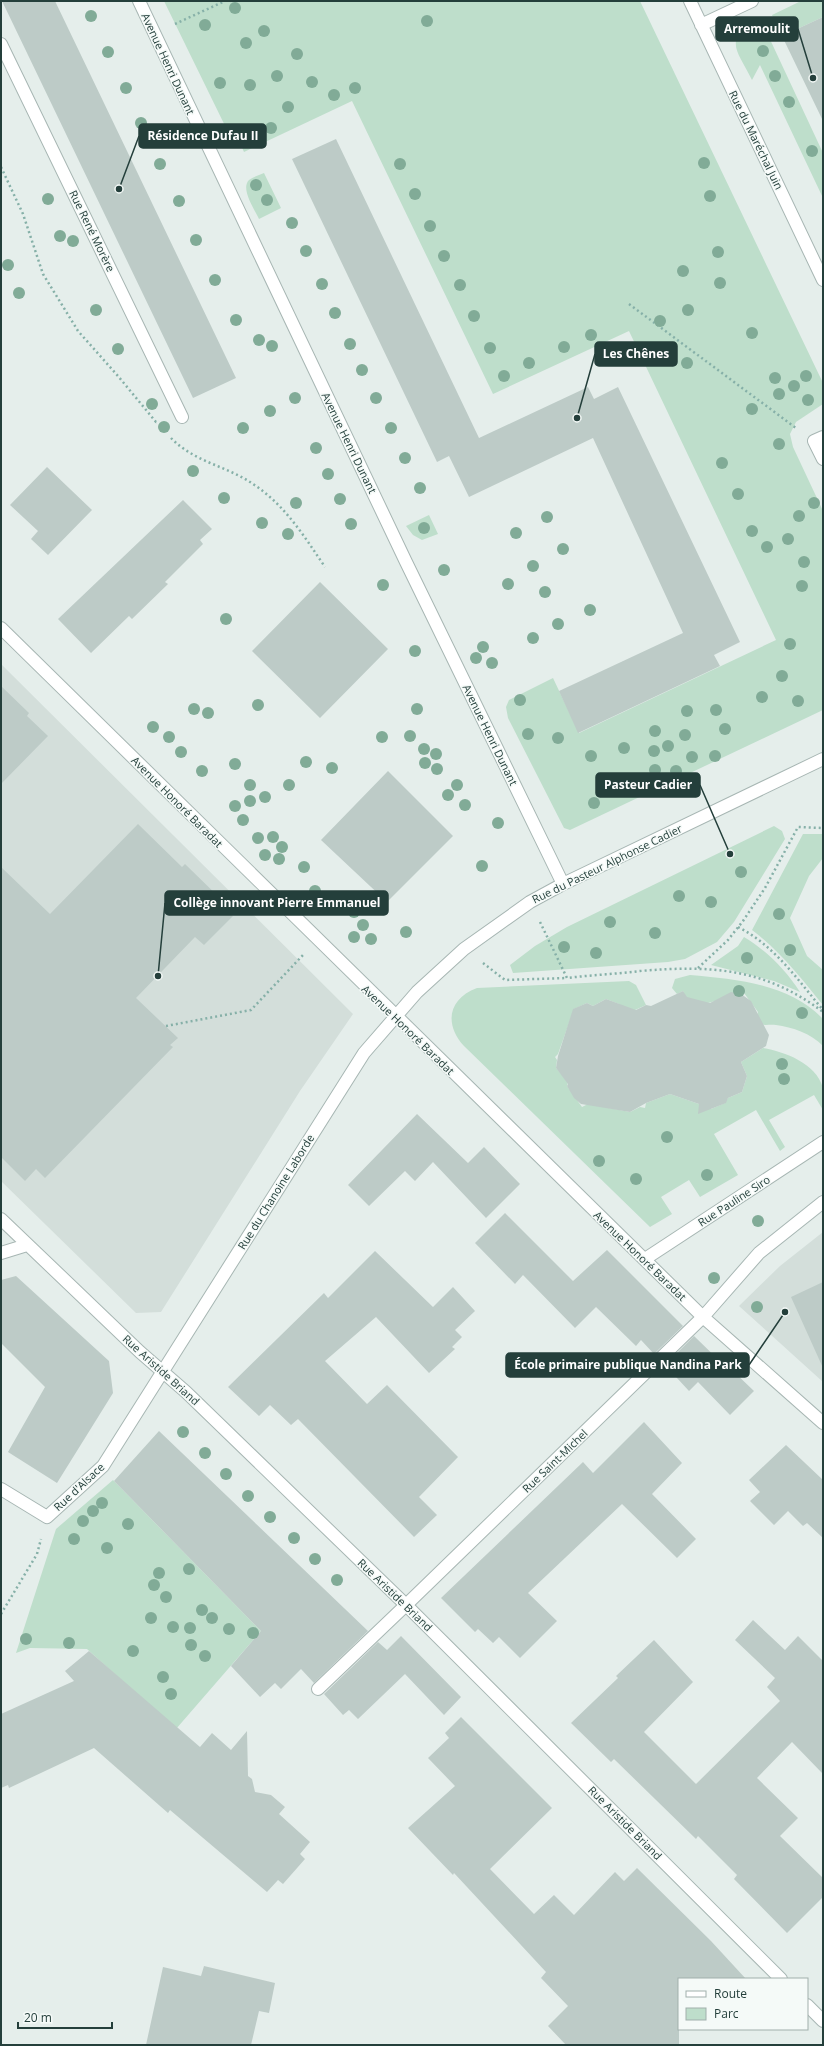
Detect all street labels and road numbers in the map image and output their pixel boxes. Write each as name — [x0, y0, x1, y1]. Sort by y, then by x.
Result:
street label: Avenue Henri Dunant — [138, 11, 199, 117]
street label: Rue du Maréchal Juin — [726, 88, 787, 192]
street label: Rue René Morère — [66, 187, 119, 274]
street label: Avenue Henri Dunant — [318, 390, 380, 496]
street label: Avenue Henri Dunant — [459, 682, 521, 788]
street label: Avenue Honoré Baradat — [128, 753, 226, 851]
street label: Rue du Pasteur Alphonse Cadier — [529, 820, 685, 906]
street label: Avenue Honoré Baradat — [359, 981, 458, 1078]
street label: Rue du Chanoine Laborde — [234, 1131, 317, 1252]
street label: Rue Pauline Siro — [695, 1171, 773, 1230]
street label: Avenue Honoré Baradat — [591, 1207, 690, 1304]
street label: Rue Aristide Briand — [120, 1331, 203, 1408]
street label: Rue Saint-Michel — [519, 1426, 591, 1496]
street label: Rue d'Alsace — [50, 1459, 107, 1514]
street label: Rue Aristide Briand — [355, 1555, 436, 1634]
street label: Rue Aristide Briand — [585, 1783, 665, 1863]

